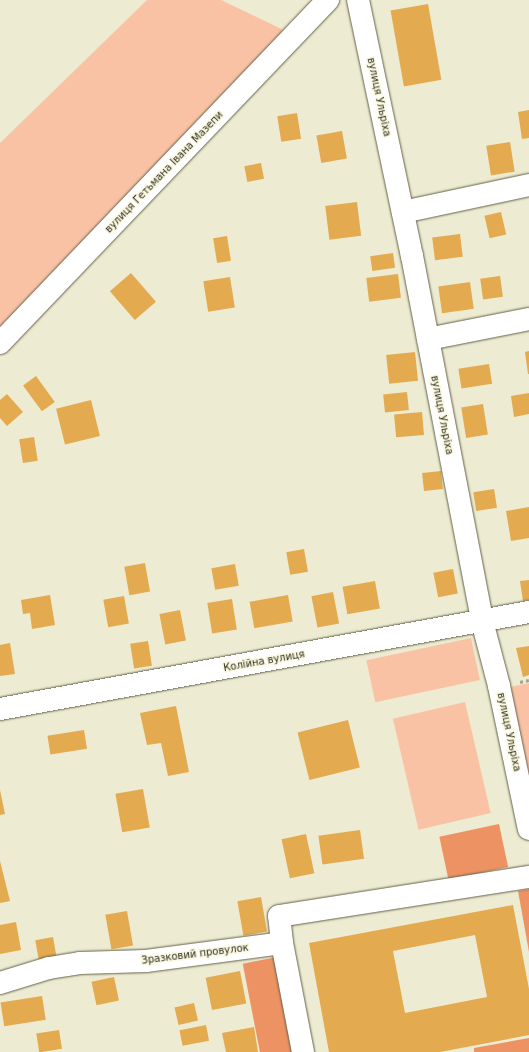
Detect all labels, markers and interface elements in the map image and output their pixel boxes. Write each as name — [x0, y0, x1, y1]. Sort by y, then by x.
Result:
street label: вулиця Ульріха — [365, 57, 393, 137]
street label: вулиця Гетьмана Івана Мазепи — [103, 109, 225, 235]
street label: вулиця Ульріха — [428, 374, 456, 456]
street label: Колійна вулиця — [222, 648, 306, 674]
street label: вулиця Ульріха — [495, 692, 523, 772]
street label: Зразковий провулок — [141, 941, 249, 967]

